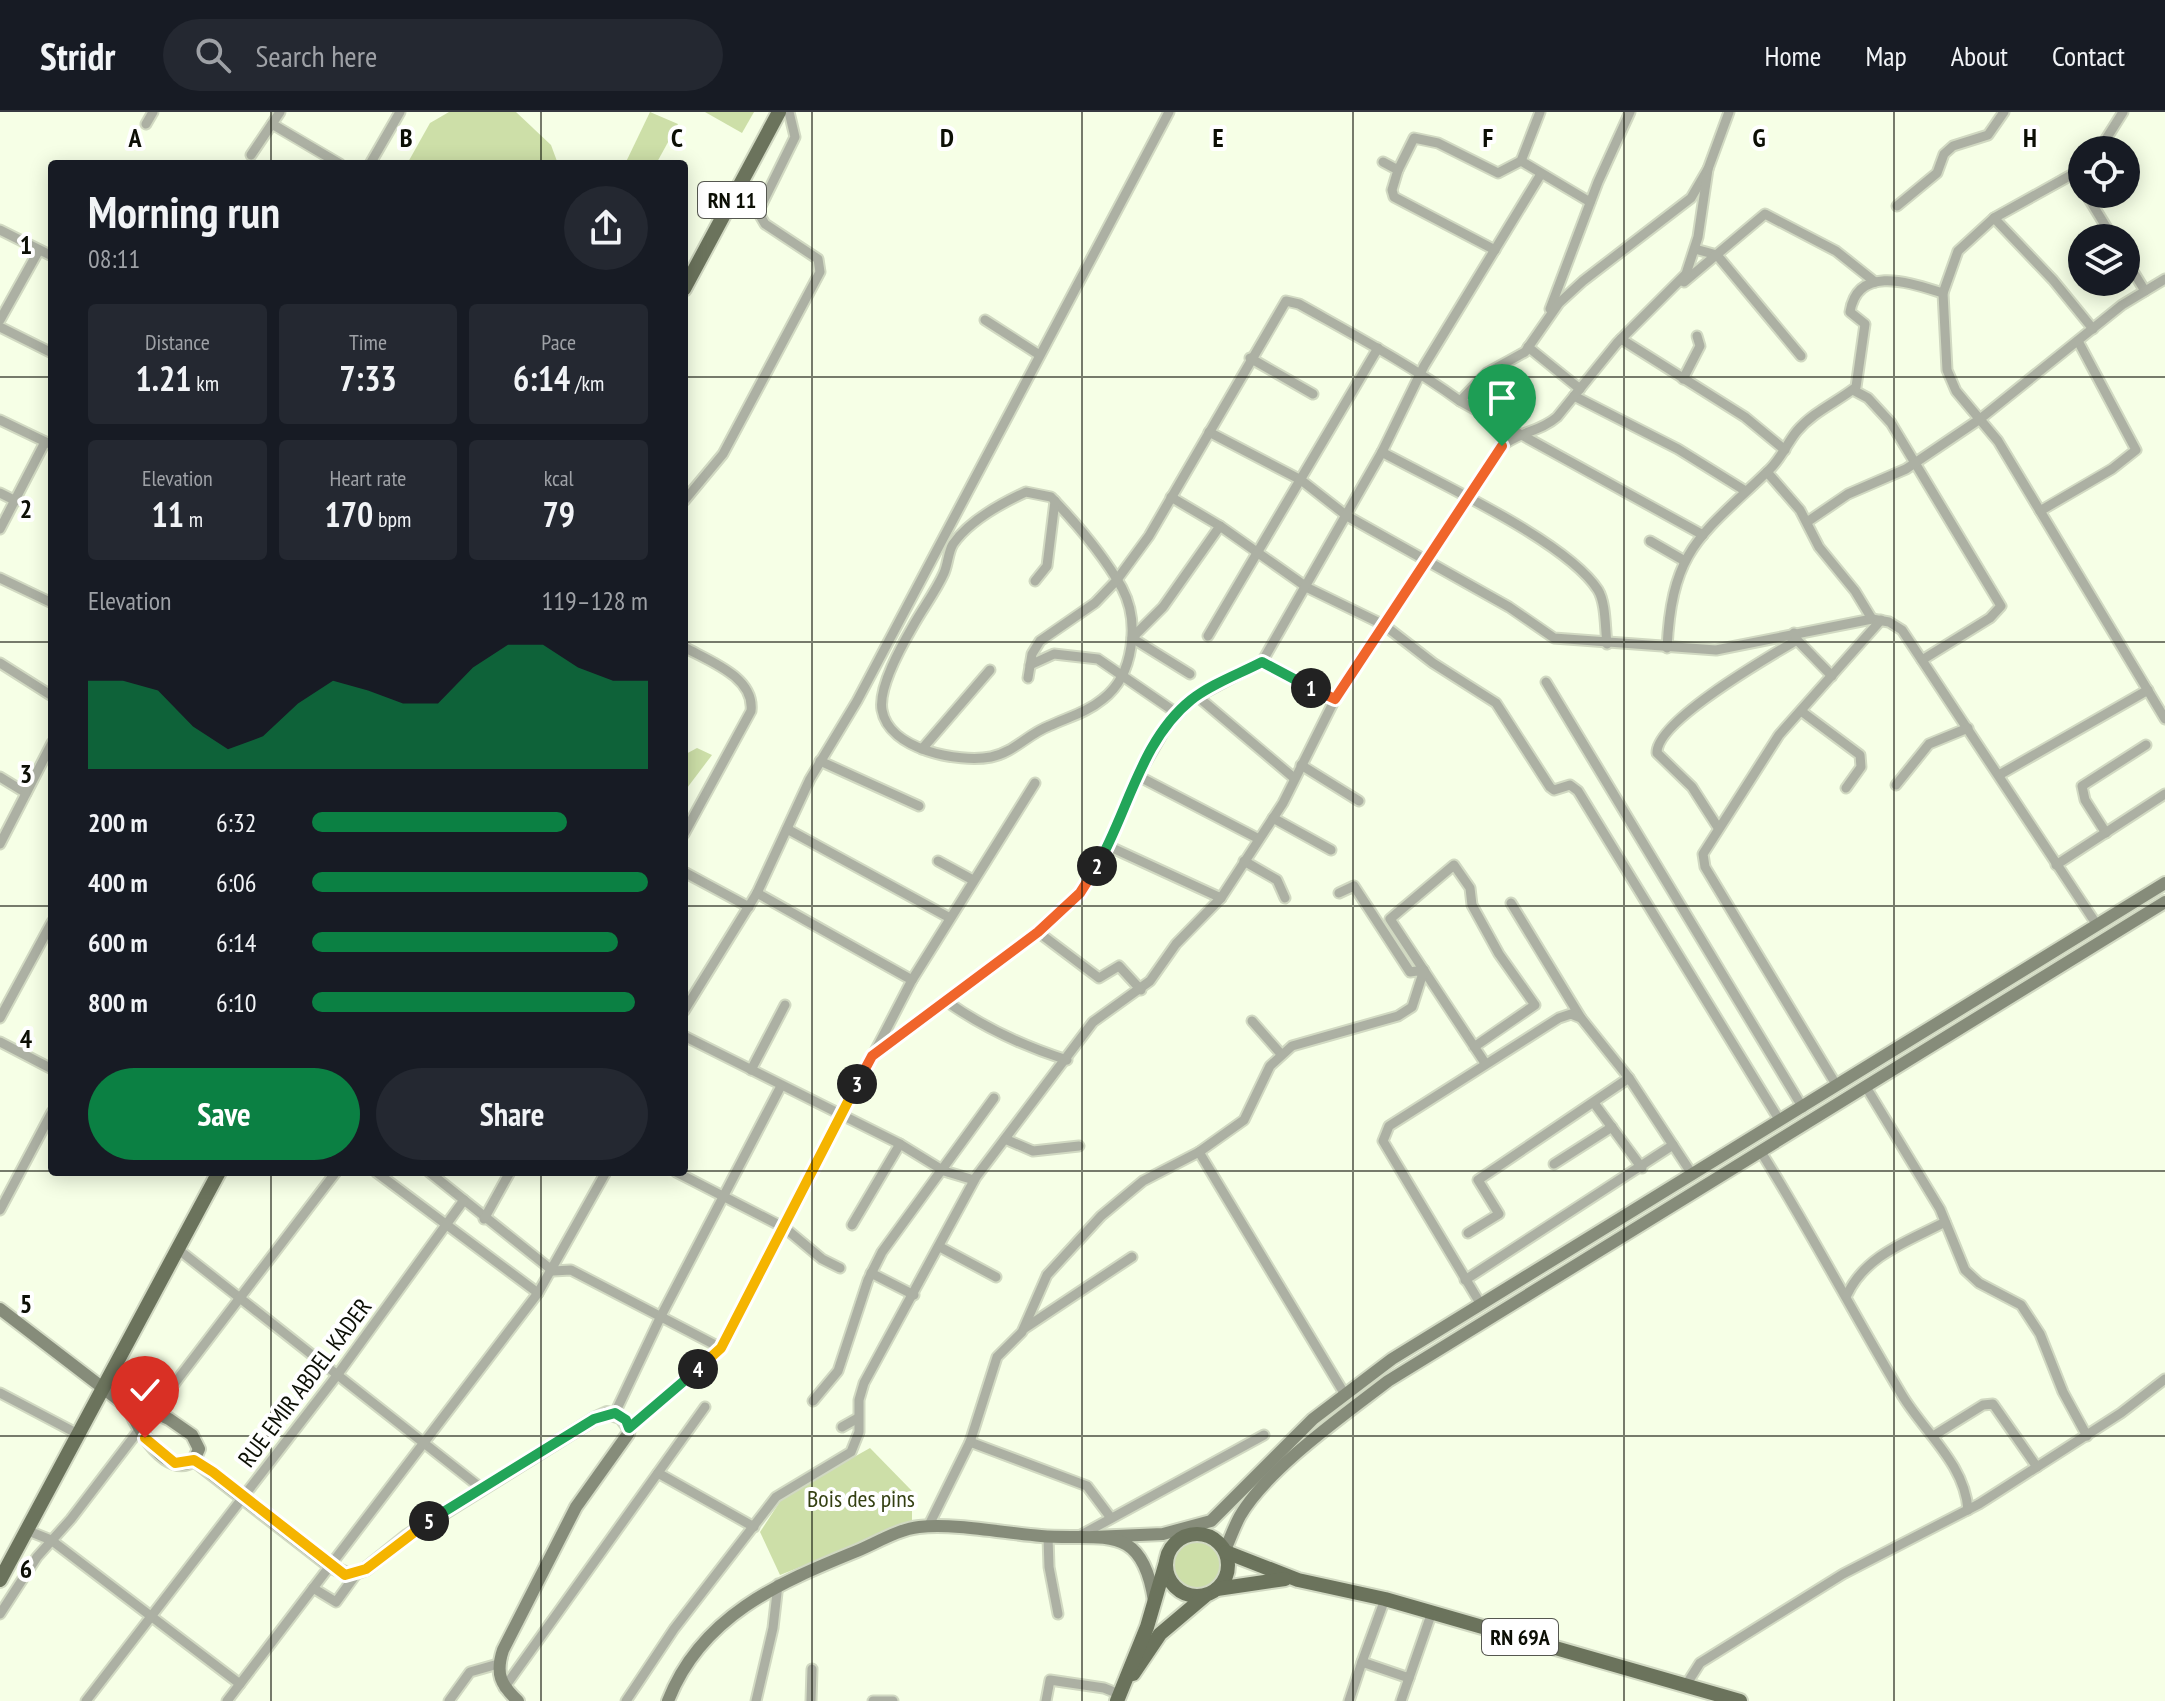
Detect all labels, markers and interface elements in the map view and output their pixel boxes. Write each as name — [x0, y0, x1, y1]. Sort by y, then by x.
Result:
search box — [163, 19, 723, 91]
text: Stridr — [40, 31, 115, 80]
icon: search — [191, 33, 235, 77]
text: Search here — [255, 36, 377, 75]
text: Home — [1765, 37, 1821, 74]
text: Map — [1865, 37, 1907, 74]
text: About — [1951, 37, 2008, 74]
text: Contact — [2052, 37, 2125, 74]
text: A — [127, 121, 142, 154]
text: B — [400, 121, 413, 154]
text: C — [671, 121, 683, 154]
text: D — [940, 121, 954, 154]
text: E — [1212, 121, 1224, 154]
text: F — [1483, 121, 1494, 154]
text: G — [1752, 121, 1766, 154]
text: H — [2023, 121, 2037, 154]
map controls — [2068, 136, 2140, 296]
button: locate — [2068, 136, 2140, 208]
road number: RN 11 — [698, 182, 766, 218]
text: Morning run — [88, 183, 280, 240]
button: share — [564, 186, 648, 270]
button: layers — [2068, 224, 2140, 296]
text: 1 — [20, 228, 32, 261]
text: 08:11 — [88, 242, 140, 275]
text: Distance — [145, 328, 210, 356]
text: Time — [349, 328, 387, 356]
text: Pace — [541, 328, 576, 356]
text: 1.21 — [136, 356, 192, 400]
text: 7:33 — [339, 356, 397, 400]
text: 6:14 — [513, 356, 570, 400]
pin — [1468, 364, 1536, 446]
text: km — [192, 369, 219, 397]
text: /km — [570, 369, 604, 397]
icon: arrive — [1480, 376, 1524, 420]
text: Elevation — [142, 464, 213, 492]
text: Heart rate — [330, 464, 406, 492]
text: kcal — [544, 464, 574, 492]
text: 2 — [20, 492, 32, 525]
text: 11 — [152, 492, 184, 536]
text: 170 — [325, 492, 373, 536]
text: 79 — [542, 492, 575, 536]
text: m — [184, 505, 203, 533]
text: bpm — [373, 505, 411, 533]
text: Elevation — [88, 584, 171, 617]
text: 119–128 m — [542, 584, 648, 617]
pin: 1 — [1291, 668, 1331, 708]
text: 1 — [1306, 674, 1316, 702]
text: 3 — [20, 757, 32, 790]
text: 200 m — [88, 806, 148, 839]
text: 6:32 — [216, 806, 256, 839]
pin: 2 — [1077, 846, 1117, 886]
text: 2 — [1092, 852, 1102, 880]
text: 400 m — [88, 866, 148, 899]
text: 6:06 — [216, 866, 256, 899]
text: 600 m — [88, 926, 148, 959]
text: 6:14 — [216, 926, 256, 959]
text: 800 m — [88, 986, 148, 1019]
text: 6:10 — [216, 986, 256, 1019]
text: 4 — [20, 1022, 33, 1055]
pin: 3 — [837, 1064, 877, 1104]
button: Save — [88, 1068, 360, 1160]
button: Share — [376, 1068, 648, 1160]
text: 3 — [852, 1070, 862, 1098]
text: 5 — [20, 1287, 32, 1320]
street label: RUE EMIR ABDEL KADER — [231, 1292, 378, 1473]
pin: 4 — [678, 1349, 718, 1389]
text: 4 — [693, 1355, 703, 1383]
pin — [111, 1356, 179, 1438]
icon: check — [123, 1368, 167, 1412]
park label: Bois des pins — [807, 1483, 915, 1514]
pin: 5 — [409, 1501, 449, 1541]
text: 5 — [424, 1507, 434, 1535]
text: 6 — [20, 1552, 32, 1585]
road number: RN 69A — [1482, 1619, 1558, 1655]

